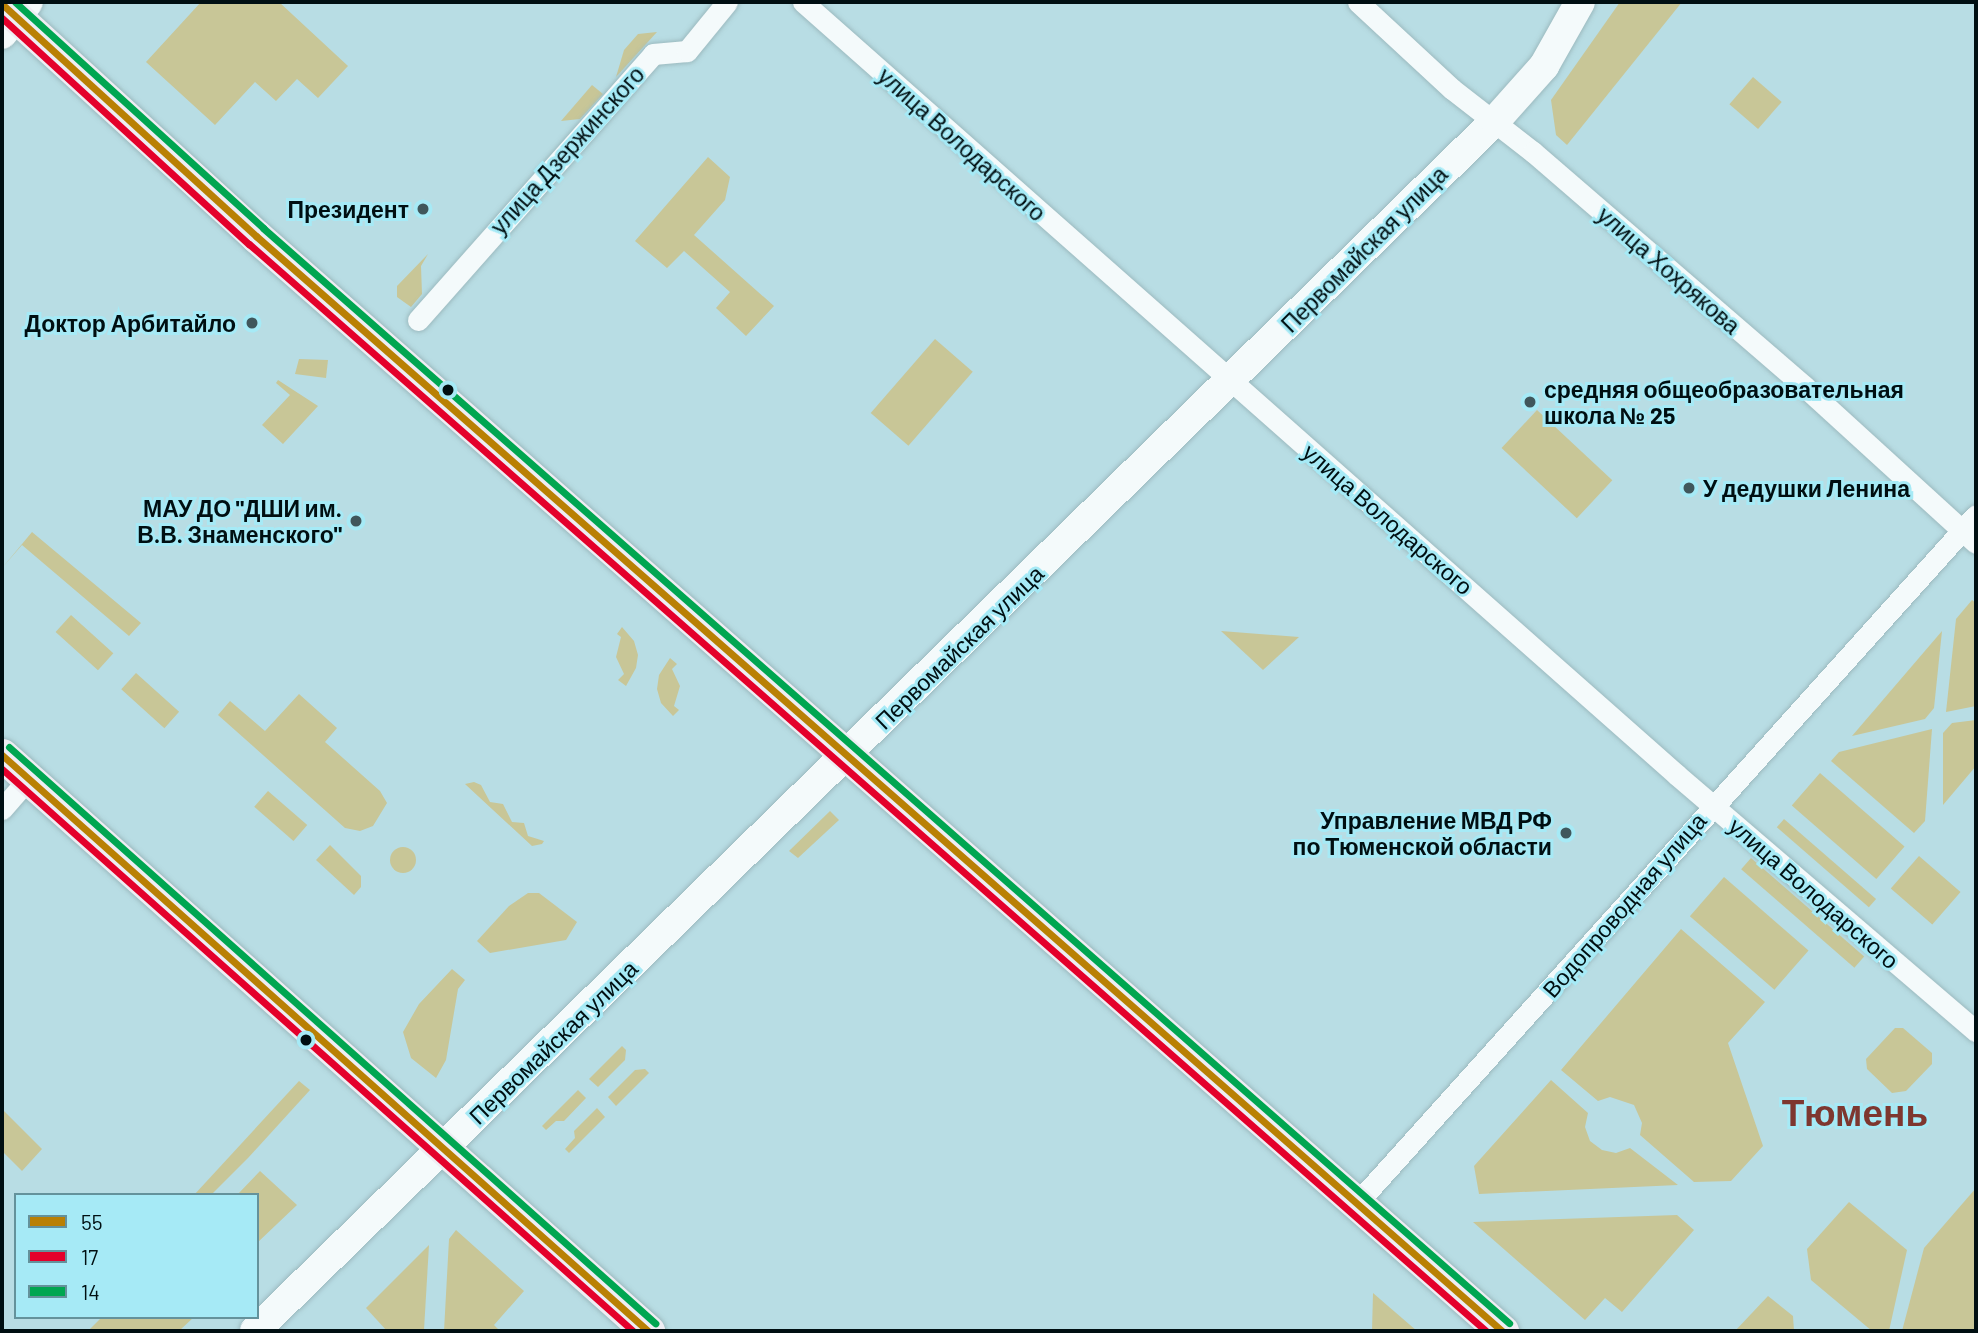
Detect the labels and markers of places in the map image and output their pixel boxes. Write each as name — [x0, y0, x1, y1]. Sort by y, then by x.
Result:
place label: Президент — [288, 195, 409, 223]
marker: Президент — [415, 201, 431, 217]
place label: Доктор Арбитайло — [25, 309, 236, 337]
marker: Доктор Арбитайло — [242, 313, 262, 333]
place label: средняя общеобразовательная школа № 25 — [1544, 375, 1904, 429]
unlabelled marker — [441, 383, 455, 397]
marker: средняя общеобразовательная школа № 25 — [1522, 394, 1538, 410]
place label: У дедушки Ленина — [1703, 474, 1910, 502]
marker: У дедушки Ленина — [1681, 480, 1697, 496]
place label: МАУ ДО "ДШИ им. В.В. Знаменского" — [137, 494, 342, 548]
marker: МАУ ДО "ДШИ им. В.В. Знаменского" — [348, 513, 364, 529]
place label: Управление МВД РФ по Тюменской области — [1293, 806, 1552, 860]
marker: Управление МВД РФ по Тюменской области — [1558, 825, 1574, 841]
unlabelled marker — [299, 1033, 313, 1047]

